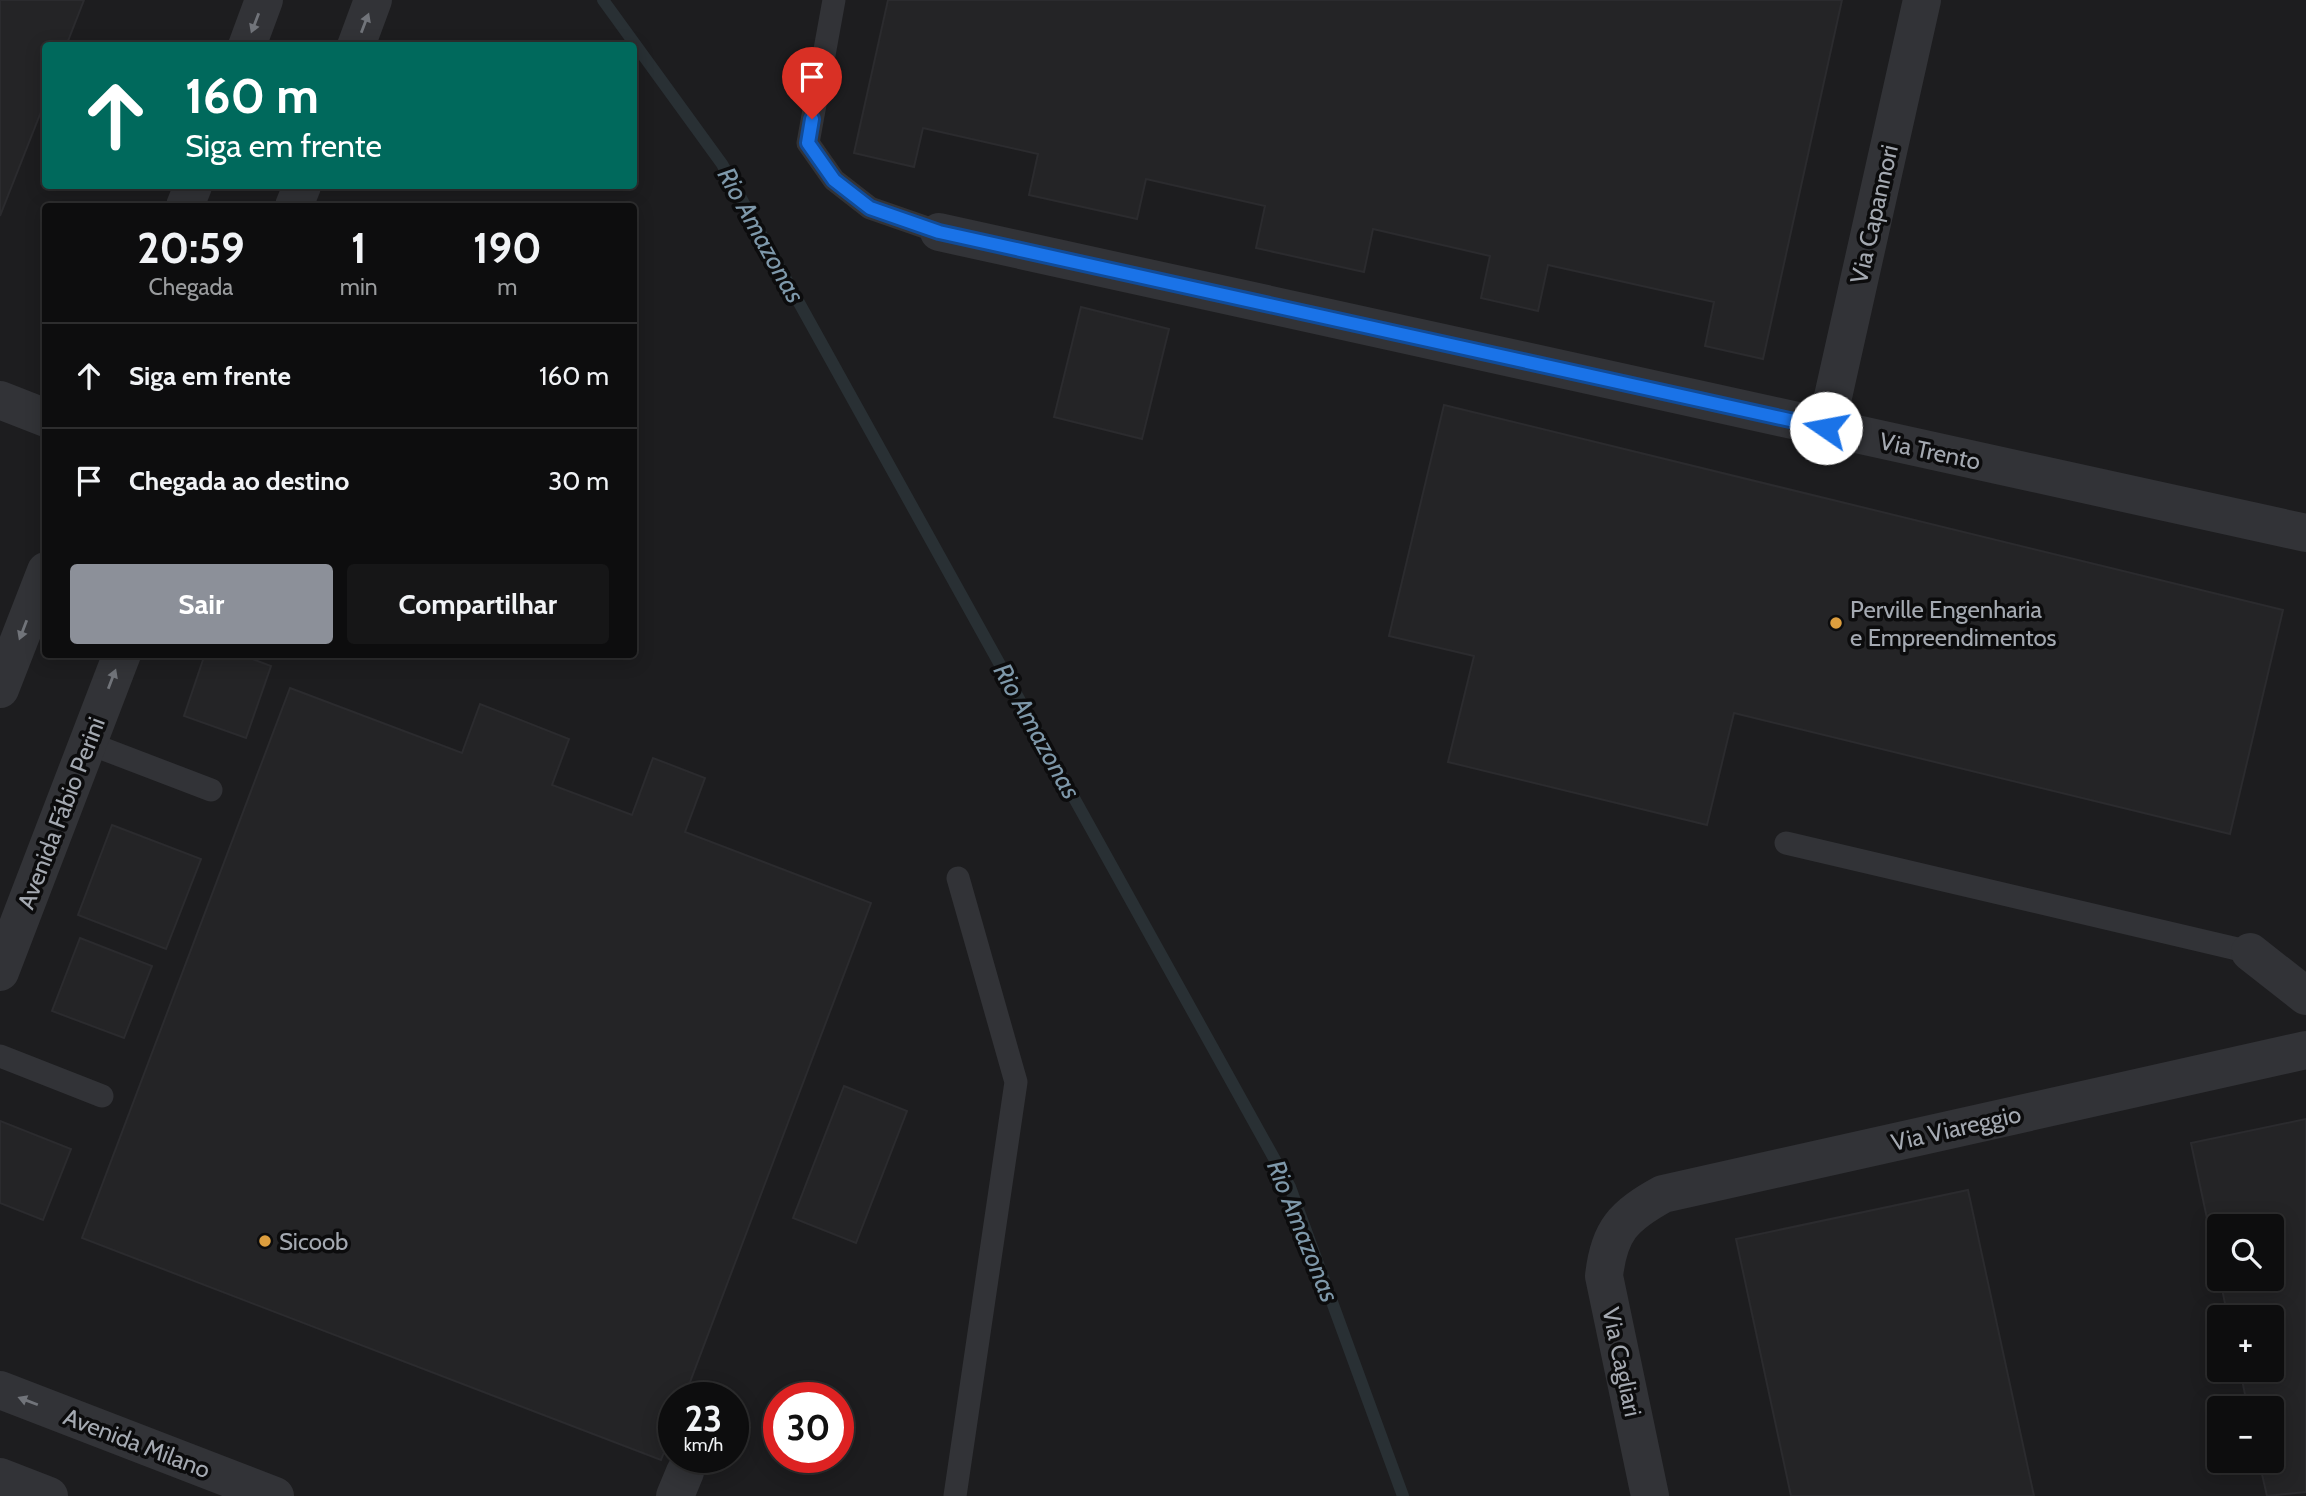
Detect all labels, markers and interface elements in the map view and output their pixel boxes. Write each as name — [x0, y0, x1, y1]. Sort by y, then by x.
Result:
one-way arrow — [250, 12, 261, 33]
one-way arrow — [359, 12, 370, 33]
pin — [782, 47, 842, 119]
icon: arrive — [793, 58, 831, 96]
text: 160 m — [185, 66, 319, 125]
icon: ahead — [70, 70, 161, 161]
text: Siga em frente — [185, 126, 382, 165]
street label: Via Capannori — [1844, 142, 1904, 286]
water label: Rio Amazonas — [711, 162, 811, 308]
text: 20:59 — [137, 222, 245, 274]
text: 1 — [351, 222, 367, 274]
text: 190 — [473, 222, 542, 274]
text: Chegada — [149, 273, 233, 301]
text: min — [340, 273, 378, 301]
text: m — [497, 273, 517, 301]
icon: ahead — [70, 357, 108, 395]
text: Siga em frente — [129, 360, 291, 392]
text: 160 m — [539, 360, 609, 392]
position arrow — [1789, 391, 1863, 465]
street label: Via Trento — [1877, 426, 1983, 476]
icon: arrive — [70, 462, 108, 500]
text: Chegada ao destino — [129, 465, 349, 497]
text: 30 m — [548, 465, 609, 497]
button: Sair — [70, 564, 333, 644]
button: Compartilhar — [347, 564, 609, 644]
place label: Perville Engenharia e Empreendimentos — [1850, 595, 2057, 652]
marker: Perville Engenharia e Empreendimentos — [1828, 615, 1844, 631]
one-way arrow — [17, 620, 28, 641]
water label: Rio Amazonas — [987, 658, 1087, 804]
one-way arrow — [107, 669, 118, 690]
street label: Avenida Fábio Perini — [11, 713, 111, 913]
street label: Via Viareggio — [1888, 1099, 2024, 1157]
water label: Rio Amazonas — [1260, 1155, 1346, 1307]
map controls — [2207, 1214, 2284, 1473]
button: search — [2207, 1214, 2284, 1291]
place label: Sicoob — [279, 1227, 348, 1256]
marker: Sicoob — [257, 1233, 273, 1249]
street label: Via Cagliari — [1596, 1305, 1648, 1419]
button: + — [2207, 1305, 2284, 1382]
speed limit sign: 30 — [763, 1382, 854, 1473]
one-way arrow — [17, 1396, 38, 1407]
button: − — [2207, 1396, 2284, 1473]
text: 23 — [685, 1397, 722, 1440]
street label: Avenida Milano — [60, 1402, 214, 1484]
text: km/h — [684, 1434, 723, 1456]

